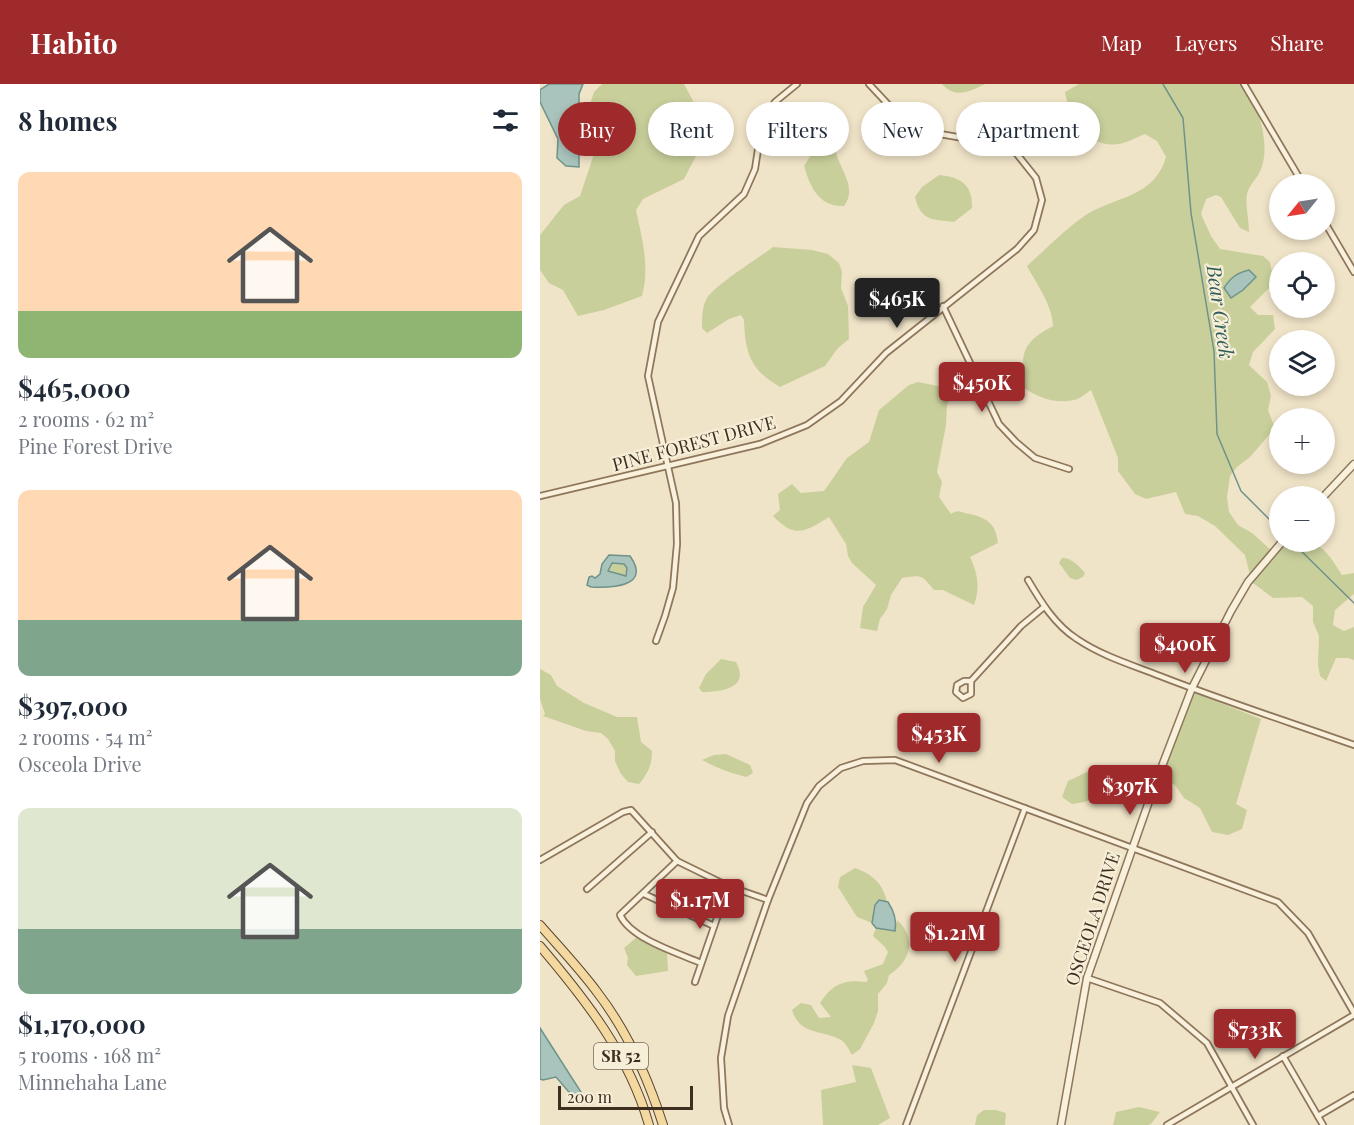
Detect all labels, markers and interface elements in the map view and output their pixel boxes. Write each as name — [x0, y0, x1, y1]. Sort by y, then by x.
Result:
text: Habito — [30, 24, 118, 61]
text: Map — [1101, 28, 1142, 56]
text: Layers — [1175, 28, 1237, 56]
text: Share — [1270, 28, 1324, 56]
chip: Buy — [558, 102, 636, 156]
chip: Rent — [648, 102, 734, 156]
chip: Filters — [746, 102, 849, 156]
chip: New — [861, 102, 944, 156]
chip: Apartment — [956, 102, 1100, 156]
text: 8 homes — [18, 103, 117, 138]
icon: filters — [489, 104, 522, 137]
north arrow — [1269, 174, 1335, 240]
map controls — [1269, 174, 1335, 552]
icon: home — [216, 211, 324, 319]
button: locate — [1269, 252, 1335, 318]
water label: Bear Creek — [1201, 262, 1241, 360]
pin: $465K — [855, 278, 939, 329]
text: $465K — [869, 284, 925, 311]
button: layers — [1269, 330, 1335, 396]
pin: $450K — [940, 362, 1024, 413]
text: $450K — [953, 368, 1011, 395]
text: $465,000 — [18, 370, 131, 405]
text: 2 rooms · 62 m² — [18, 405, 154, 432]
button: + — [1269, 408, 1335, 474]
street label: PINE FOREST DRIVE — [609, 410, 778, 476]
text: Pine Forest Drive — [18, 432, 173, 459]
button: − — [1269, 486, 1335, 552]
icon: home — [216, 529, 324, 637]
pin: $400K — [1143, 623, 1227, 674]
text: $400K — [1154, 629, 1216, 656]
text: $397,000 — [18, 688, 128, 723]
pin: $453K — [897, 713, 981, 764]
text: $453K — [911, 719, 967, 746]
text: 2 rooms · 54 m² — [18, 723, 153, 750]
text: Osceola Drive — [18, 750, 142, 777]
pin: $397K — [1088, 765, 1172, 816]
text: $397K — [1102, 771, 1158, 798]
icon: home — [216, 847, 324, 955]
street label: OSCEOLA DRIVE — [1059, 849, 1125, 988]
pin: $1.17M — [651, 879, 749, 930]
text: $1.17M — [670, 885, 730, 912]
pin: $1.21M — [906, 912, 1004, 963]
text: $1.21M — [924, 918, 986, 945]
text: $1,170,000 — [18, 1006, 146, 1041]
pin: $733K — [1213, 1009, 1297, 1060]
text: $733K — [1228, 1015, 1282, 1042]
text: 5 rooms · 168 m² — [18, 1041, 161, 1068]
road number: SR 52 — [594, 1043, 648, 1069]
text: Minnehaha Lane — [18, 1068, 167, 1095]
scale bar — [558, 1083, 693, 1110]
text: 200 m — [567, 1086, 612, 1107]

